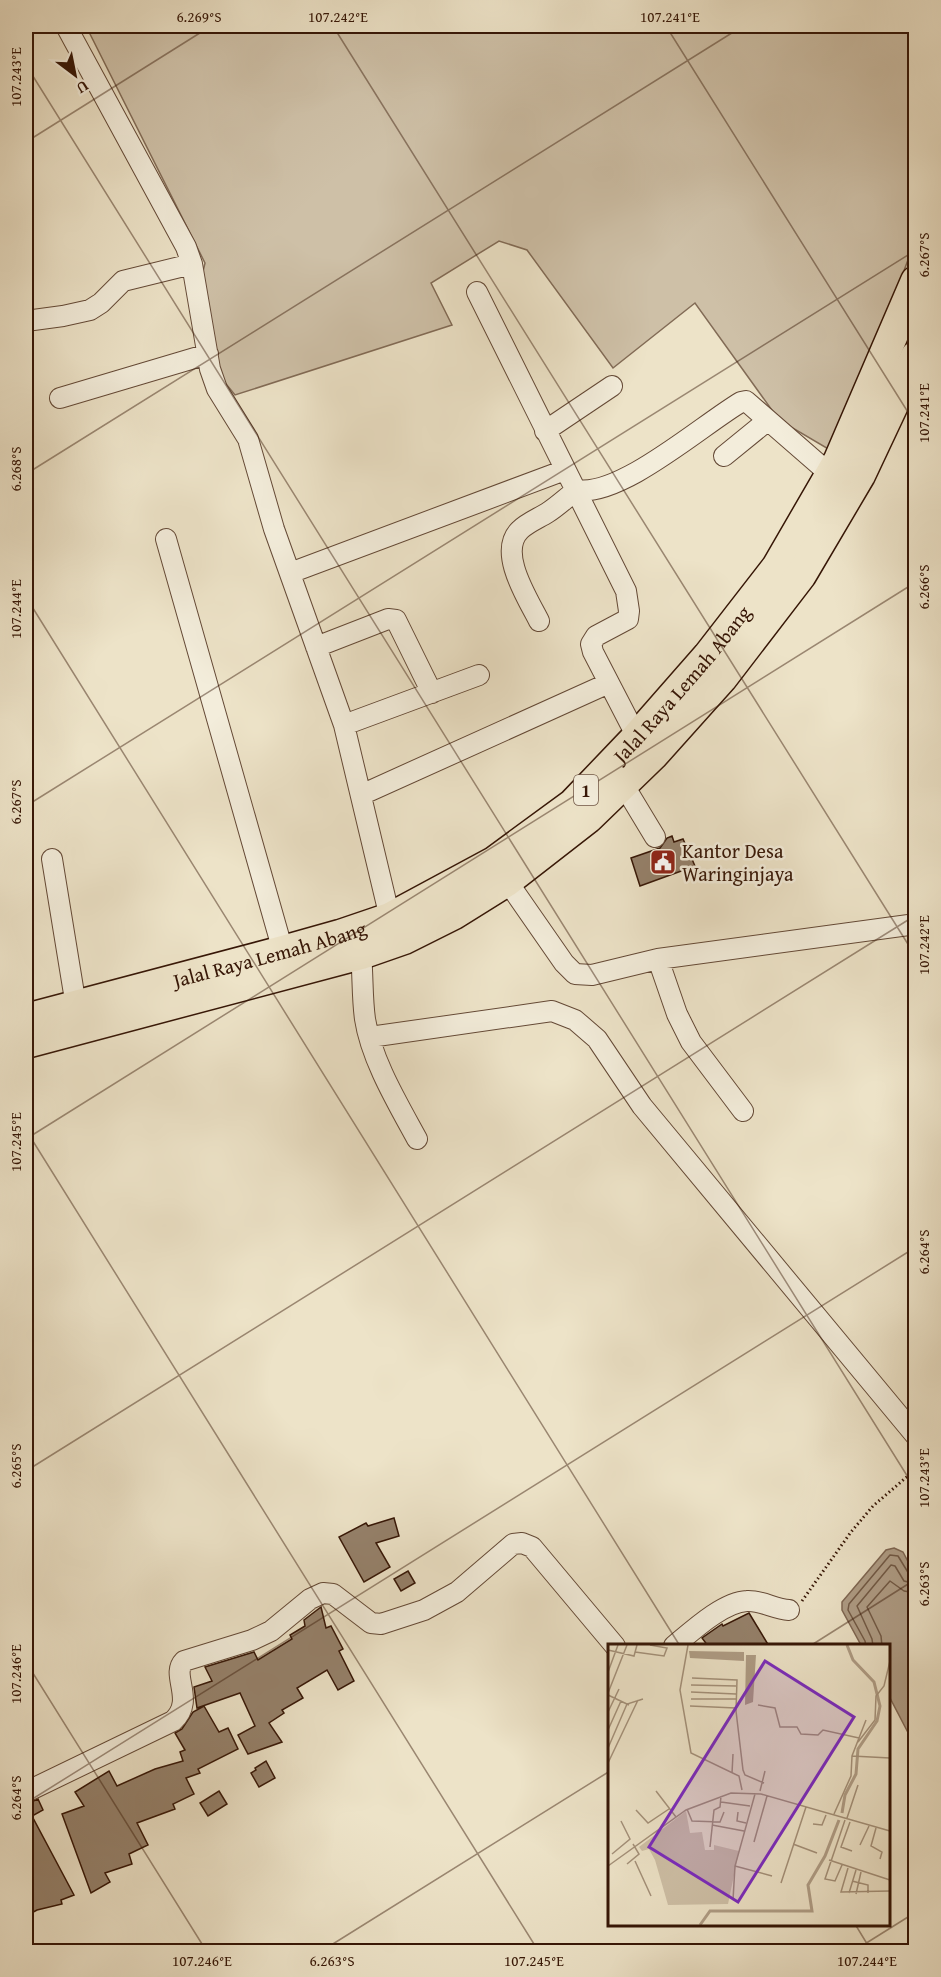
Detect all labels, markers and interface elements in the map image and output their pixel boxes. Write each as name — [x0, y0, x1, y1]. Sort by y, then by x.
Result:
text: 6.269°S — [176, 6, 222, 27]
text: 107.242°E — [308, 6, 368, 27]
text: 107.241°E — [640, 6, 700, 27]
north arrow — [45, 45, 105, 105]
text: 107.243°E — [5, 47, 26, 107]
text: U — [72, 75, 94, 101]
text: 6.267°S — [913, 232, 934, 278]
text: 107.241°E — [913, 383, 934, 443]
text: 6.268°S — [5, 446, 26, 492]
text: 6.266°S — [913, 564, 934, 610]
text: 107.244°E — [5, 579, 26, 639]
street label: Jalal Raya Lemah Abang — [604, 599, 757, 771]
road number: 1 — [574, 775, 598, 805]
text: 6.267°S — [5, 779, 26, 825]
place label: Kantor Desa Waringinjaya — [682, 836, 794, 888]
public building icon: Kantor Desa Waringinjaya — [648, 847, 678, 877]
street label: Jalal Raya Lemah Abang — [167, 913, 370, 995]
text: 107.242°E — [913, 915, 934, 975]
text: 107.245°E — [5, 1112, 26, 1172]
text: 6.264°S — [913, 1229, 934, 1275]
text: 6.265°S — [5, 1443, 26, 1489]
text: 107.243°E — [913, 1448, 934, 1508]
text: 6.263°S — [913, 1561, 934, 1607]
text: 107.246°E — [5, 1644, 26, 1704]
inset map — [608, 1644, 890, 1926]
text: 6.264°S — [5, 1775, 26, 1821]
text: 107.246°E — [172, 1950, 232, 1971]
text: 6.263°S — [309, 1950, 355, 1971]
text: 107.245°E — [504, 1950, 564, 1971]
text: 107.244°E — [837, 1950, 897, 1971]

